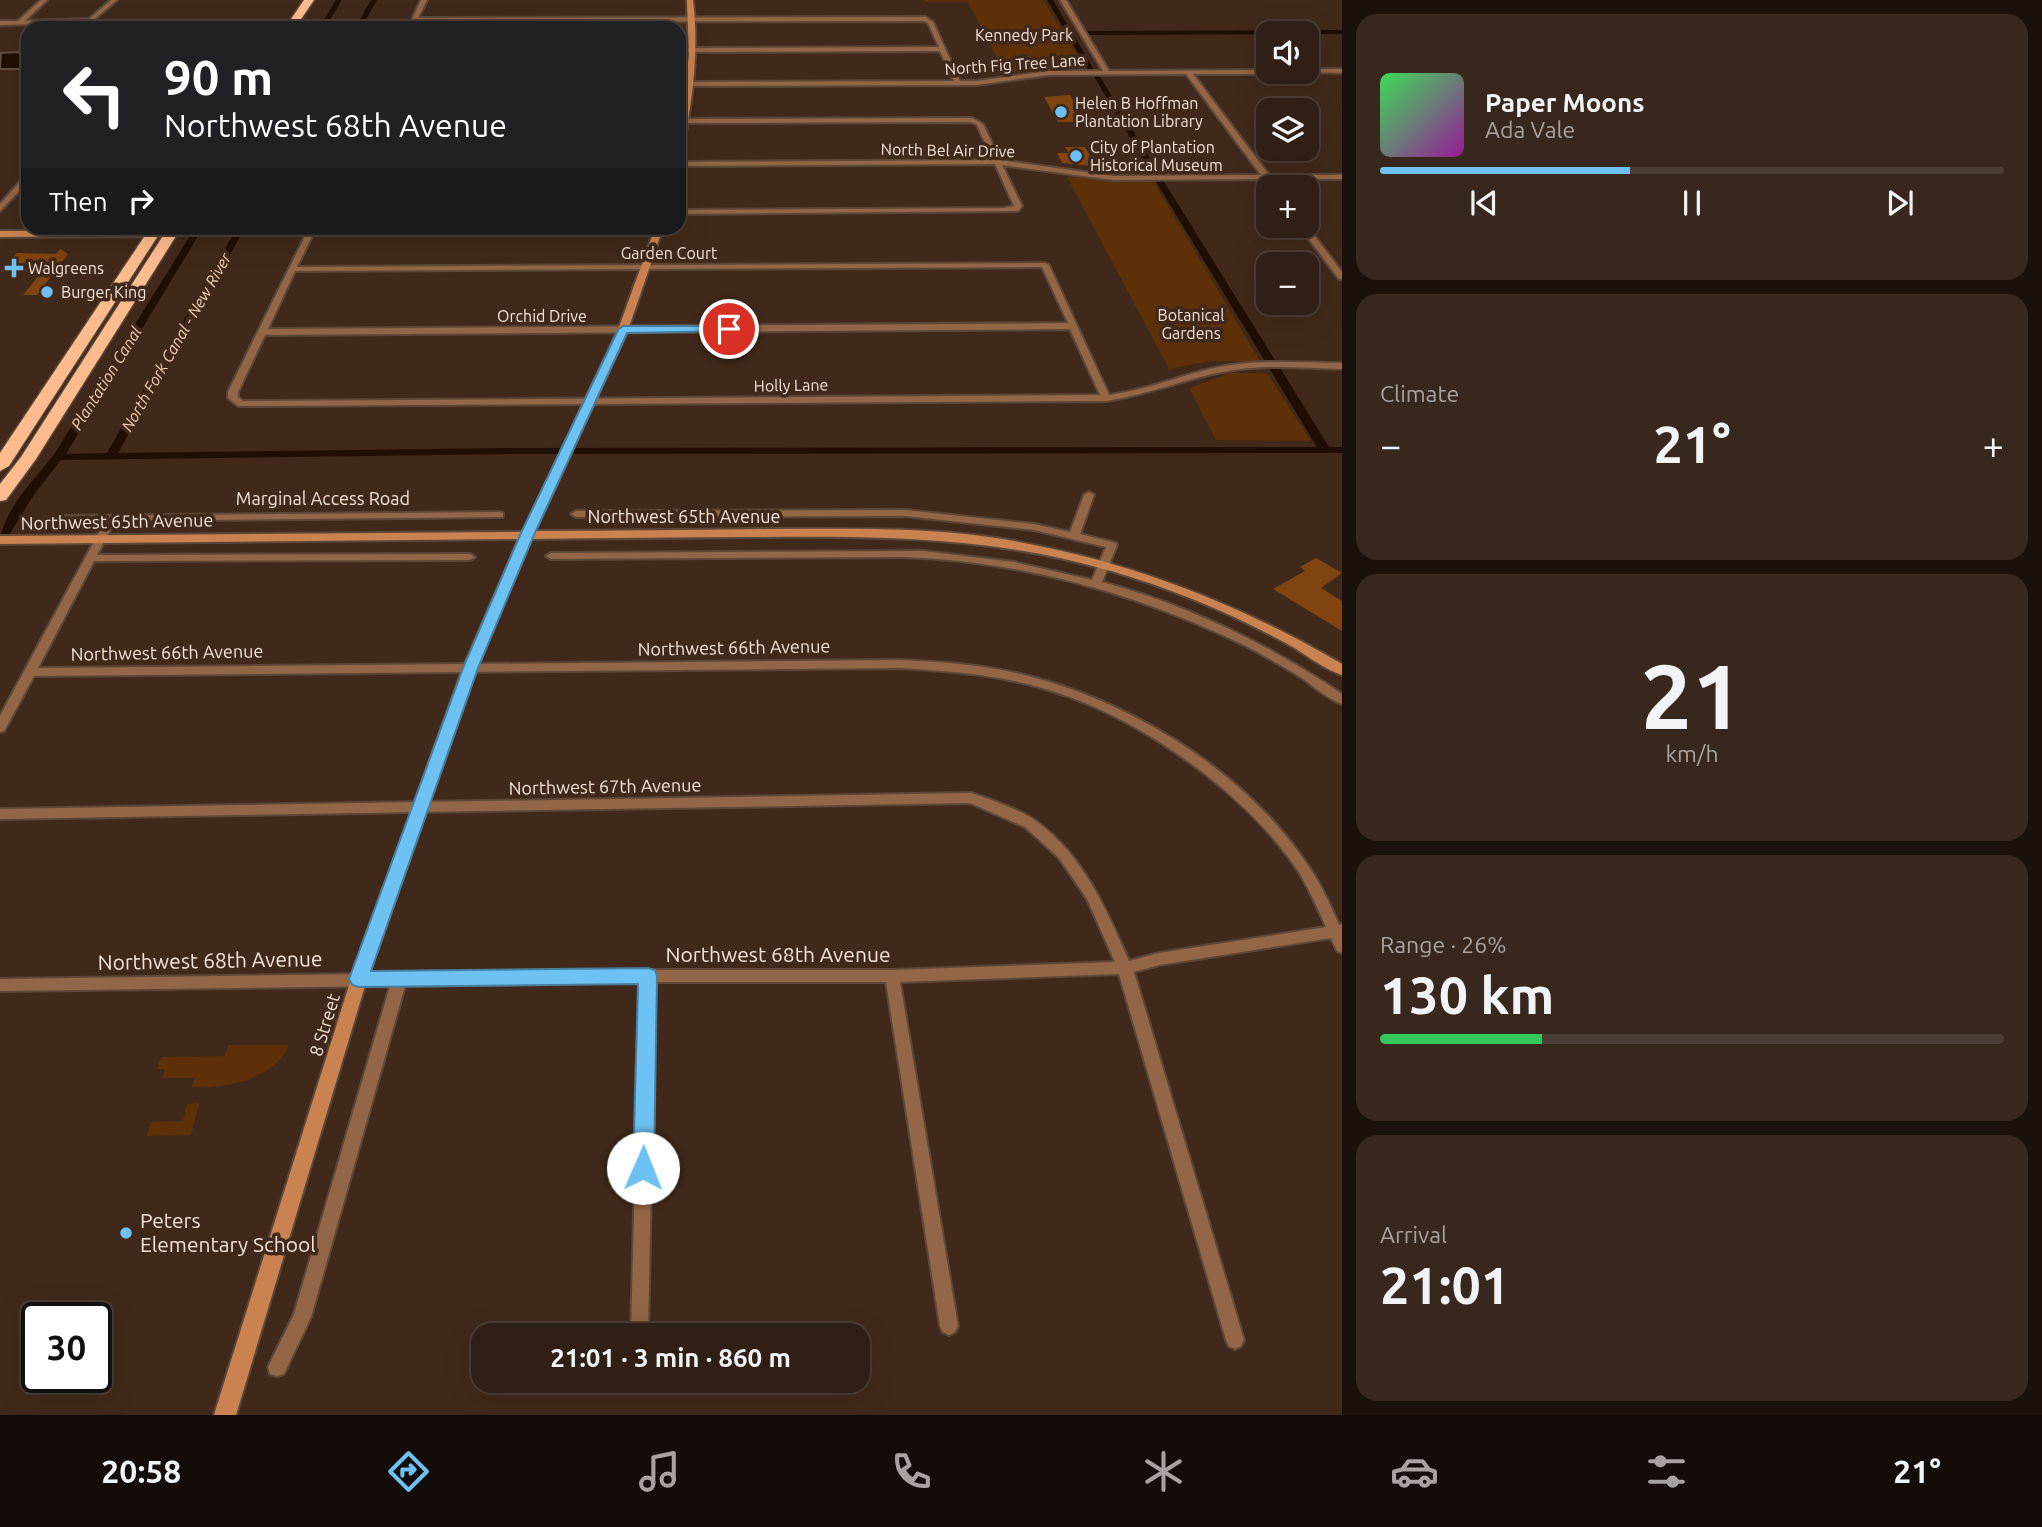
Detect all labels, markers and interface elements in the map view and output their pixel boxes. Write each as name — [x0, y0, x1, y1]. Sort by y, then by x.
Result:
map controls — [1256, 21, 1319, 315]
button: sound — [1256, 21, 1319, 84]
park label: Kennedy Park — [975, 26, 1073, 44]
icon: left — [49, 49, 140, 140]
text: 90 m — [164, 49, 273, 104]
street label: North Fig Tree Lane — [944, 50, 1086, 78]
text: Paper Moons — [1485, 88, 1644, 117]
place label: Helen B Hoffman Plantation Library — [1075, 94, 1203, 130]
button: layers — [1256, 98, 1319, 161]
marker: Helen B Hoffman Plantation Library — [1053, 104, 1069, 120]
text: Northwest 68th Avenue — [164, 107, 507, 143]
text: Ada Vale — [1485, 117, 1575, 142]
place label: City of Plantation Historical Museum — [1090, 138, 1223, 174]
street label: North Bel Air Drive — [881, 140, 1015, 160]
marker: City of Plantation Historical Museum — [1068, 148, 1084, 164]
button: + — [1256, 175, 1319, 238]
icon: right — [122, 182, 160, 220]
icon: previous — [1465, 184, 1503, 222]
icon: pause — [1673, 184, 1711, 222]
icon: next — [1881, 184, 1919, 222]
text: Then — [49, 187, 108, 216]
street label: Garden Court — [621, 244, 718, 262]
water label: North Fork Canal - New River — [118, 249, 235, 434]
button: − — [1256, 252, 1319, 315]
place label: Walgreens — [28, 259, 104, 277]
marker: Walgreens — [6, 260, 22, 276]
place label: Burger King — [61, 283, 146, 301]
marker: Burger King — [39, 284, 55, 300]
pin — [699, 299, 759, 359]
park label: Botanical Gardens — [1158, 306, 1224, 342]
street label: Orchid Drive — [497, 307, 587, 325]
icon: arrive — [710, 310, 748, 348]
water label: Plantation Canal — [67, 323, 145, 433]
street label: Holly Lane — [754, 375, 828, 395]
text: Climate — [1380, 381, 1459, 406]
text: 21° — [1653, 415, 1731, 473]
text: − — [1380, 424, 1401, 466]
text: + — [1983, 424, 2004, 466]
street label: Marginal Access Road — [236, 488, 410, 508]
street label: Northwest 65th Avenue — [588, 506, 780, 526]
street label: Northwest 65th Avenue — [20, 509, 214, 533]
street label: Northwest 66th Avenue — [637, 635, 831, 659]
street label: Northwest 66th Avenue — [70, 640, 264, 664]
text: 21 — [1641, 644, 1743, 746]
text: km/h — [1665, 741, 1719, 766]
street label: Northwest 67th Avenue — [508, 774, 702, 798]
text: Range · 26% — [1380, 932, 1507, 957]
street label: Northwest 68th Avenue — [666, 942, 891, 966]
street label: Northwest 68th Avenue — [97, 946, 323, 974]
text: 130 km — [1380, 966, 1554, 1024]
street label: 8 Street — [305, 991, 343, 1058]
position arrow — [606, 1131, 680, 1205]
place label: Peters Elementary School — [140, 1208, 316, 1256]
text: Arrival — [1380, 1222, 1447, 1247]
marker: Peters Elementary School — [118, 1225, 134, 1241]
text: 21:01 — [1380, 1256, 1510, 1314]
speed limit sign: 30 — [21, 1302, 112, 1393]
text: 21:01 · 3 min · 860 m — [550, 1343, 791, 1372]
icon: directions — [384, 1447, 433, 1496]
icon: music — [635, 1447, 684, 1496]
icon: phone — [887, 1447, 936, 1496]
icon: climate — [1139, 1447, 1188, 1496]
icon: car — [1390, 1447, 1439, 1496]
icon: filters — [1642, 1447, 1691, 1496]
text: 20:58 — [101, 1453, 181, 1489]
text: 21° — [1893, 1453, 1941, 1489]

